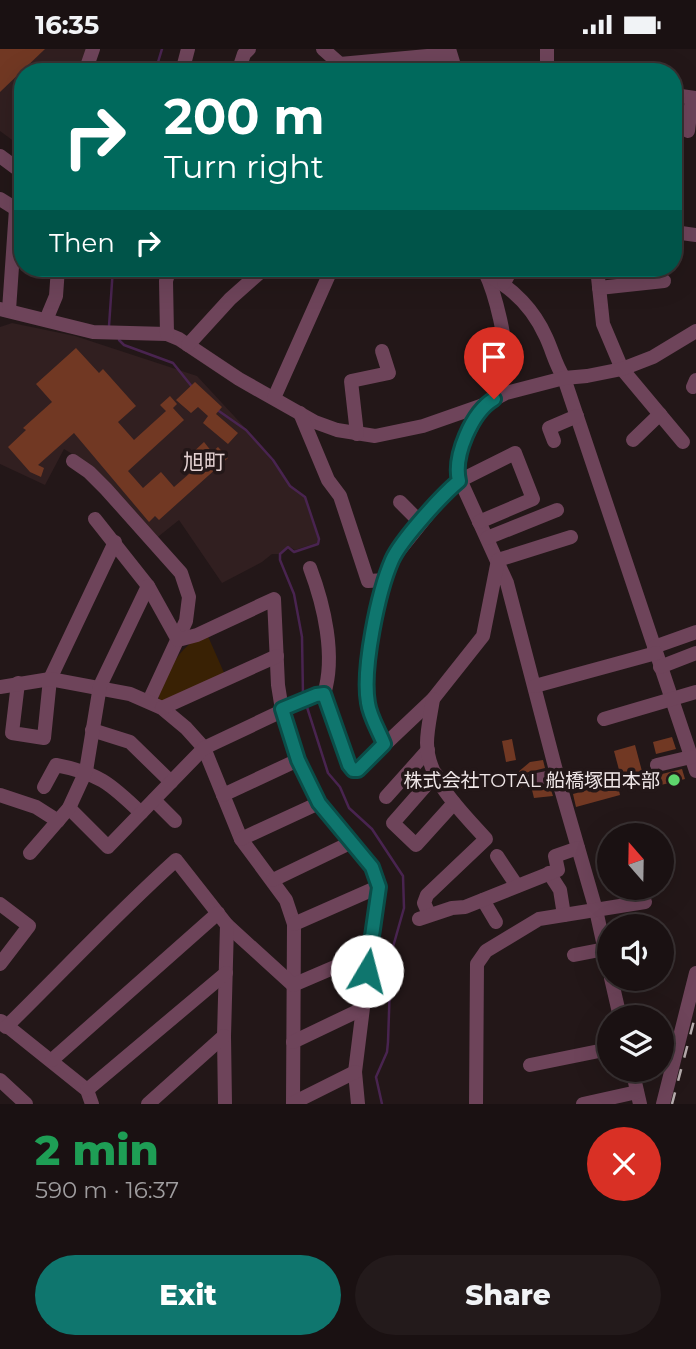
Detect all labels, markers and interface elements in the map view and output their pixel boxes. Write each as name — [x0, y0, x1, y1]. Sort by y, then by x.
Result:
text: 16:35 — [35, 9, 99, 41]
text: 200 m — [164, 87, 325, 146]
icon: right — [49, 91, 140, 182]
text: Turn right — [164, 147, 324, 186]
icon: right — [129, 224, 167, 262]
text: Then — [49, 227, 115, 259]
pin — [464, 327, 524, 399]
icon: arrive — [475, 338, 513, 376]
district label: 旭町 — [183, 449, 225, 474]
place label: 株式会社TOTAL 船橋塚田本部 — [403, 769, 660, 792]
marker: 株式会社TOTAL 船橋塚田本部 — [666, 772, 682, 788]
north arrow — [597, 823, 674, 899]
map controls — [597, 823, 674, 1082]
button: sound — [597, 914, 674, 991]
position arrow — [330, 934, 404, 1008]
button: layers — [597, 1005, 674, 1082]
text: 2 min — [35, 1124, 159, 1176]
button: close — [587, 1127, 661, 1201]
text: 590 m · 16:37 — [35, 1176, 179, 1204]
button: Exit — [35, 1255, 341, 1335]
button: Share — [355, 1255, 661, 1335]

